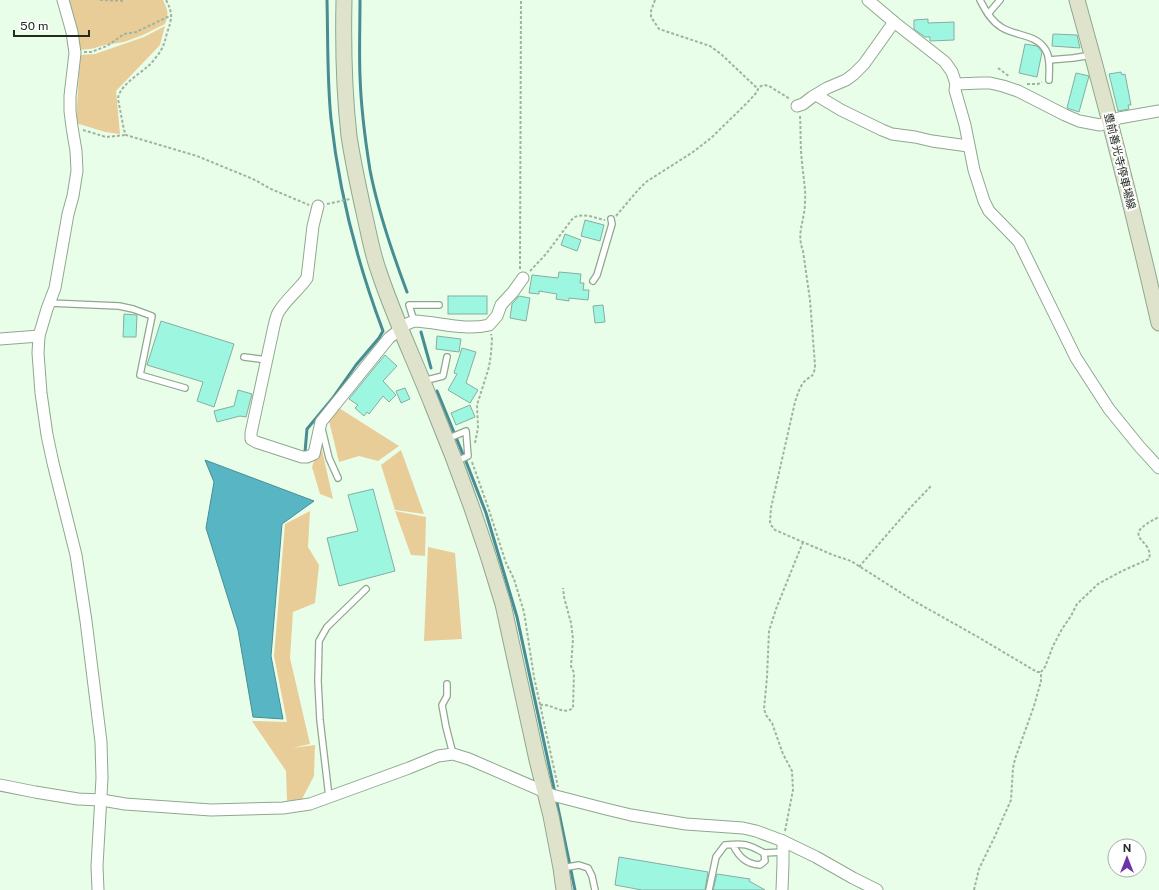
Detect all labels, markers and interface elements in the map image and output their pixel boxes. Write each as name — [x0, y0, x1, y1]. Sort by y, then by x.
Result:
scale bar — [14, 12, 89, 38]
text: 50 m — [20, 19, 48, 33]
street label: 豊前善光寺停車場線 — [1102, 112, 1138, 210]
north arrow — [1107, 838, 1147, 878]
text: N — [1123, 842, 1131, 854]

